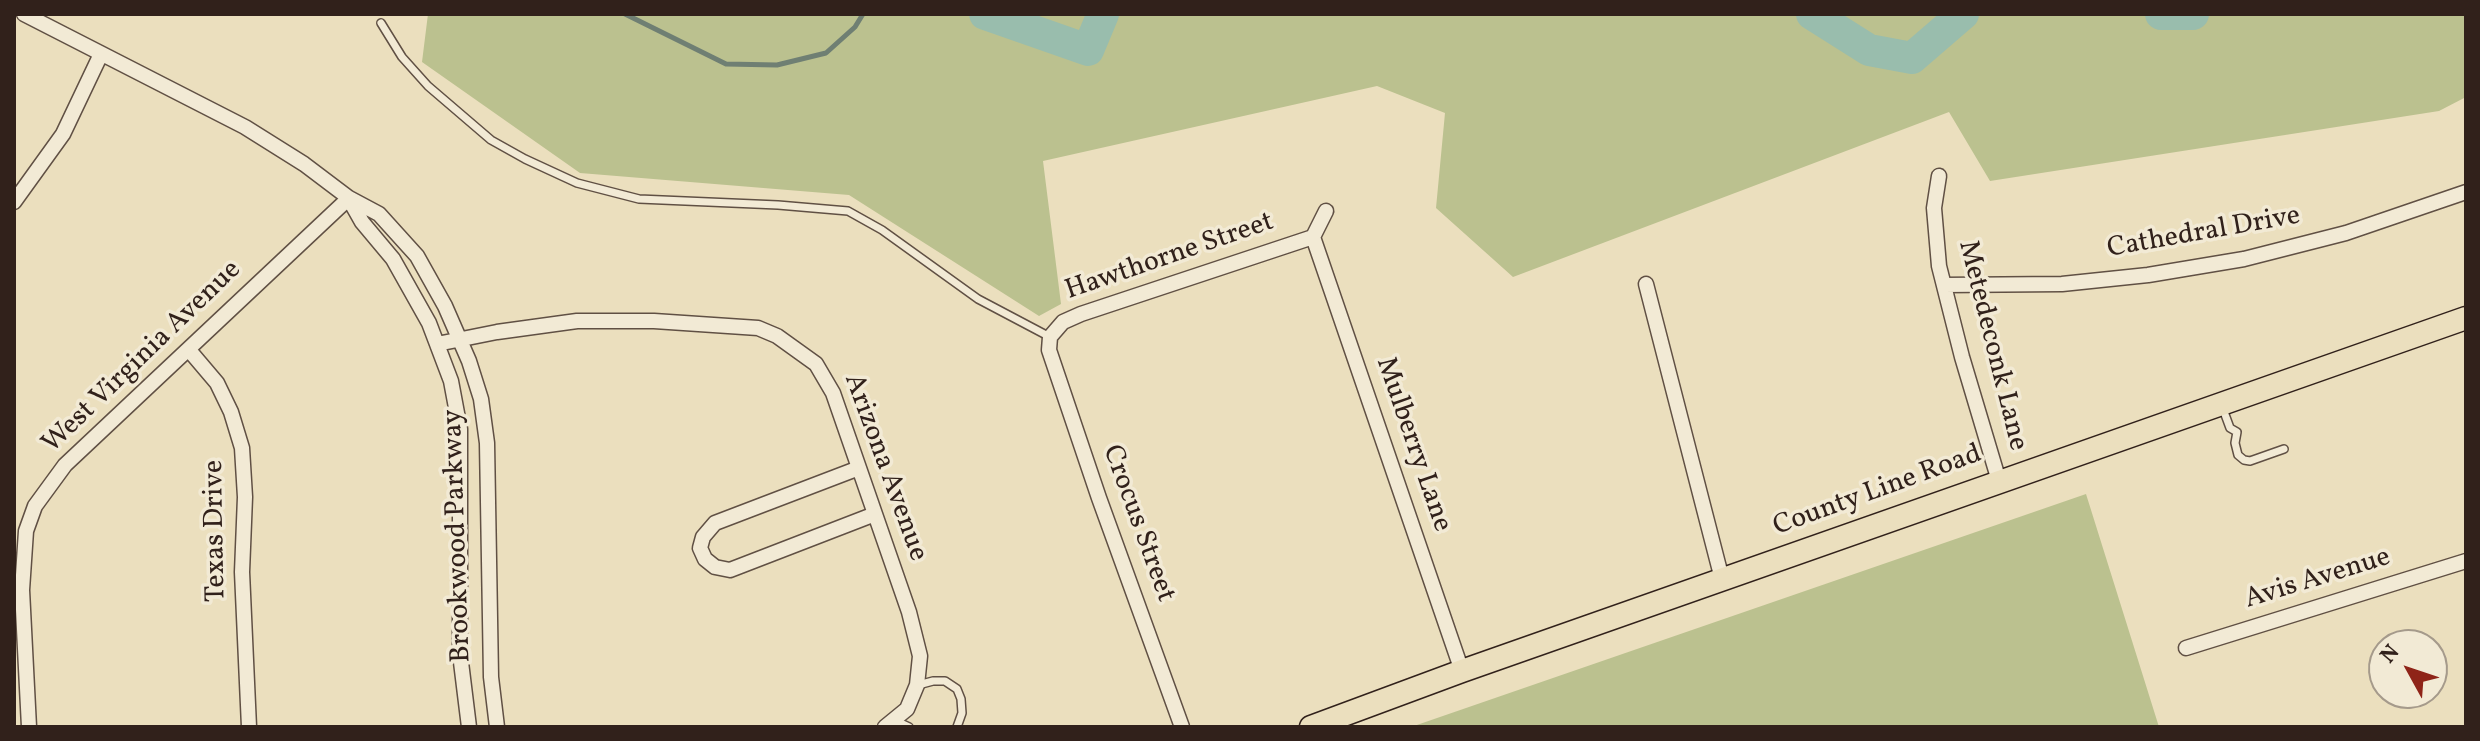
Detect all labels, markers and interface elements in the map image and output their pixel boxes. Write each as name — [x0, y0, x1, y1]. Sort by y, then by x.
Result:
street label: Cathedral Drive — [2105, 200, 2303, 268]
street label: Hawthorne Street — [1061, 207, 1279, 309]
street label: Metedeconk Lane — [1949, 238, 2033, 454]
street label: West Virginia Avenue — [37, 254, 249, 462]
street label: Mulberry Lane — [1366, 353, 1458, 537]
street label: Arizona Avenue — [835, 370, 933, 566]
street label: Brookwood Parkway — [438, 409, 480, 663]
street label: County Line Road — [1769, 439, 1987, 545]
street label: Crocus Street — [1093, 441, 1181, 607]
street label: Texas Drive — [199, 460, 235, 602]
street label: Avis Avenue — [2241, 542, 2395, 618]
north arrow — [2368, 629, 2448, 709]
text: N — [2374, 638, 2408, 671]

